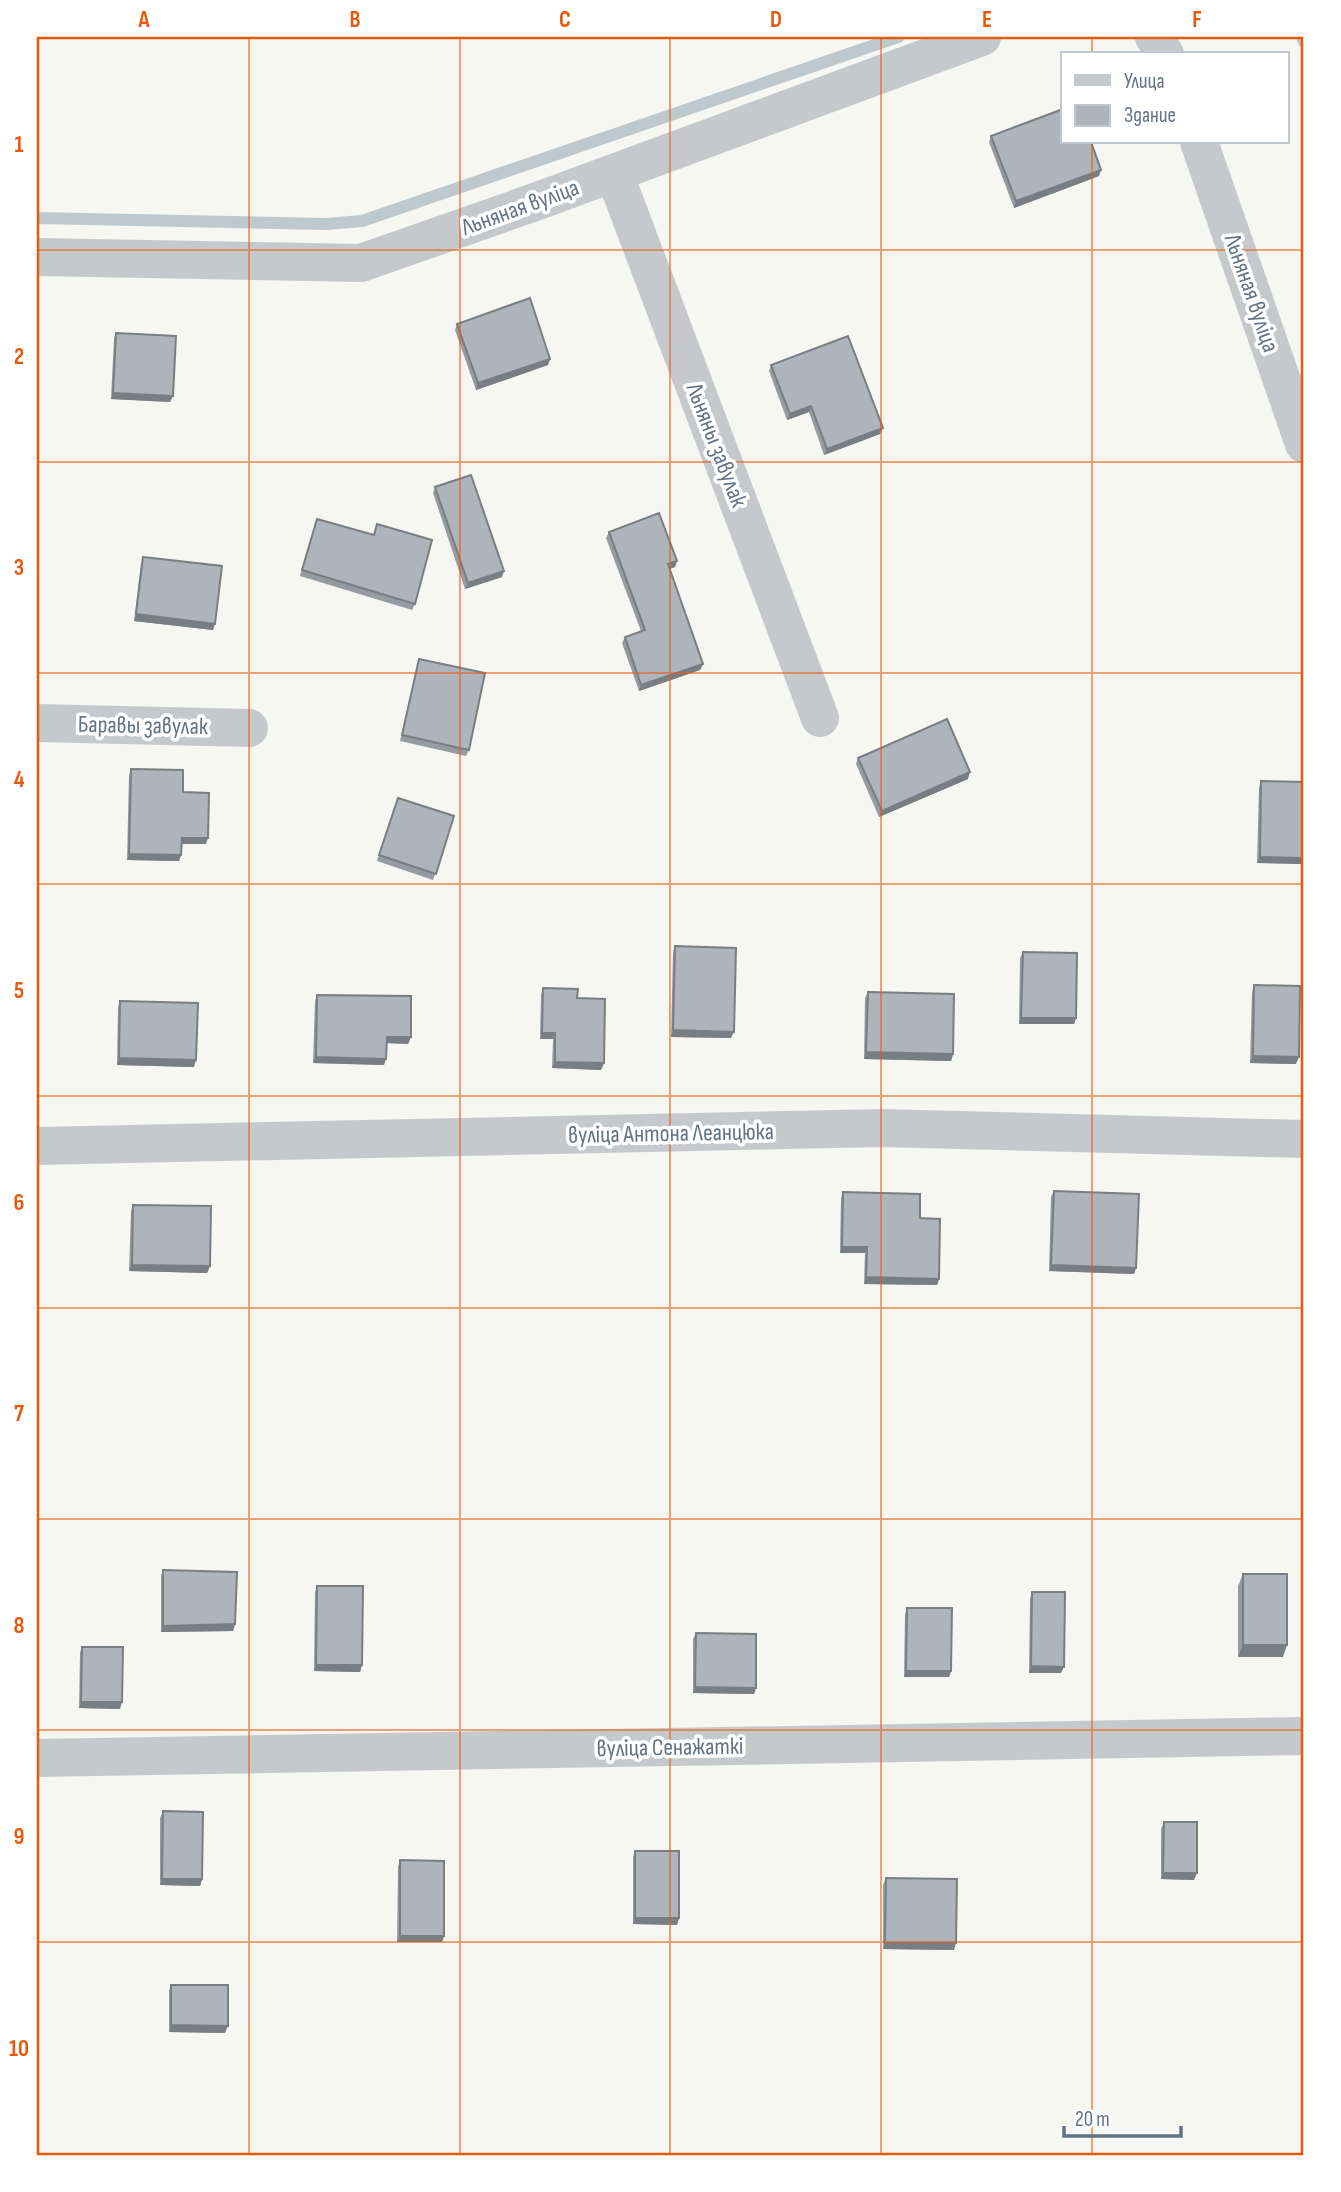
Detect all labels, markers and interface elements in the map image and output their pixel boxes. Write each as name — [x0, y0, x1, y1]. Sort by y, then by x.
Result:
text: A — [138, 6, 151, 34]
text: B — [350, 6, 361, 34]
text: C — [559, 6, 571, 34]
text: D — [770, 6, 782, 34]
text: E — [982, 6, 992, 34]
text: F — [1192, 6, 1202, 34]
legend — [1061, 52, 1288, 144]
text: Улица — [1124, 69, 1165, 94]
text: Здание — [1124, 103, 1176, 128]
text: 1 — [14, 131, 24, 159]
street label: Льняная вуліца — [457, 173, 583, 242]
street label: Льняная вуліца — [1217, 229, 1285, 356]
text: 2 — [14, 343, 24, 371]
street label: Льняны завулак — [679, 378, 754, 512]
text: 3 — [14, 554, 24, 582]
street label: Баравы завулак — [78, 710, 209, 741]
text: 4 — [14, 766, 25, 794]
text: 5 — [14, 977, 24, 1005]
street label: вуліца Антона Леанцюка — [568, 1117, 774, 1150]
text: 6 — [14, 1189, 24, 1217]
text: 7 — [14, 1400, 24, 1428]
text: 8 — [14, 1612, 25, 1640]
street label: вуліца Сенажаткі — [596, 1732, 744, 1763]
text: 9 — [14, 1823, 24, 1851]
text: 10 — [9, 2035, 29, 2063]
scale bar — [1064, 2094, 1182, 2138]
text: 20 m — [1075, 2107, 1110, 2132]

